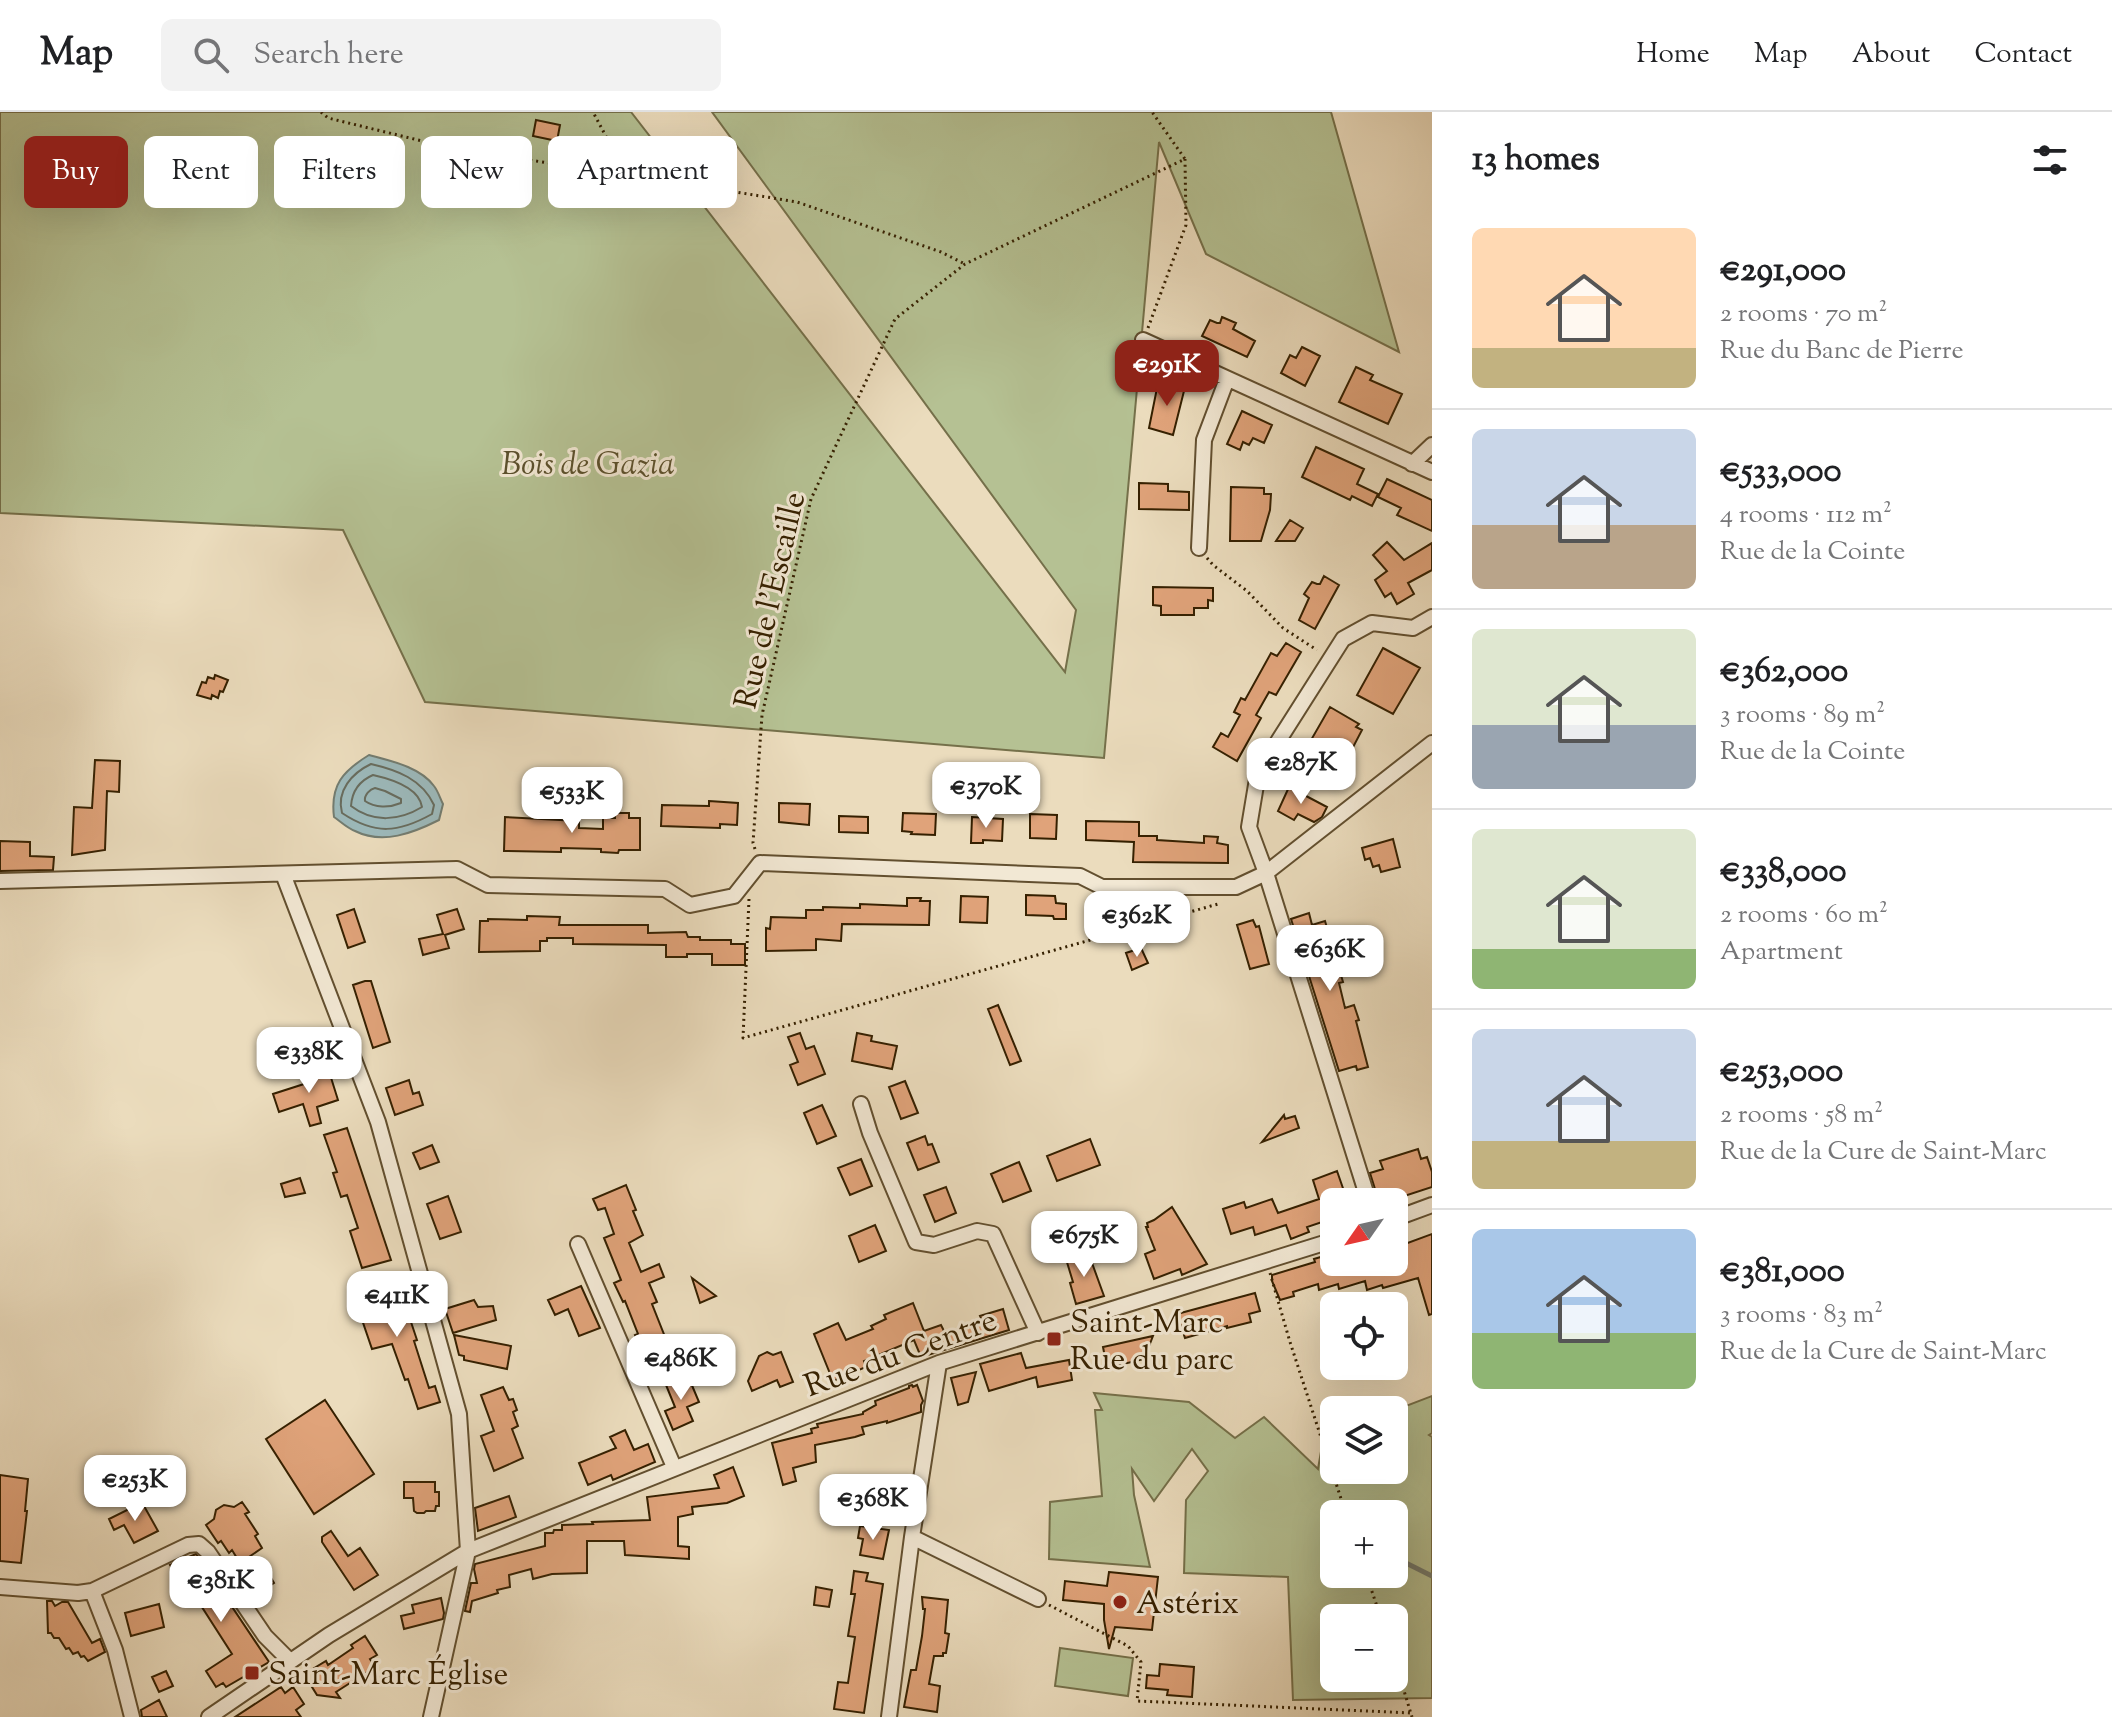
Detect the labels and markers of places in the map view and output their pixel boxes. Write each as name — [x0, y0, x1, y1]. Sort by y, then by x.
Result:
pin: €291K — [1111, 340, 1223, 408]
pin: €287K — [1245, 738, 1357, 806]
pin: €370K — [930, 762, 1042, 830]
pin: €533K — [516, 767, 628, 835]
pin: €362K — [1081, 891, 1193, 959]
pin: €636K — [1274, 925, 1386, 993]
pin: €338K — [253, 1027, 365, 1095]
pin: €675K — [1028, 1211, 1140, 1279]
pin: €411K — [341, 1271, 453, 1339]
place label: Saint-Marc Rue du parc — [1070, 1301, 1234, 1384]
marker: Saint-Marc Rue du parc — [1045, 1330, 1063, 1348]
pin: €486K — [625, 1334, 737, 1402]
pin: €253K — [79, 1455, 191, 1523]
pin: €368K — [817, 1474, 929, 1542]
pin: €381K — [165, 1556, 277, 1624]
place label: Astérix — [1136, 1582, 1239, 1628]
marker: Astérix — [1111, 1593, 1129, 1611]
place label: Saint-Marc Église — [268, 1653, 508, 1699]
marker: Saint-Marc Église — [243, 1664, 261, 1682]

